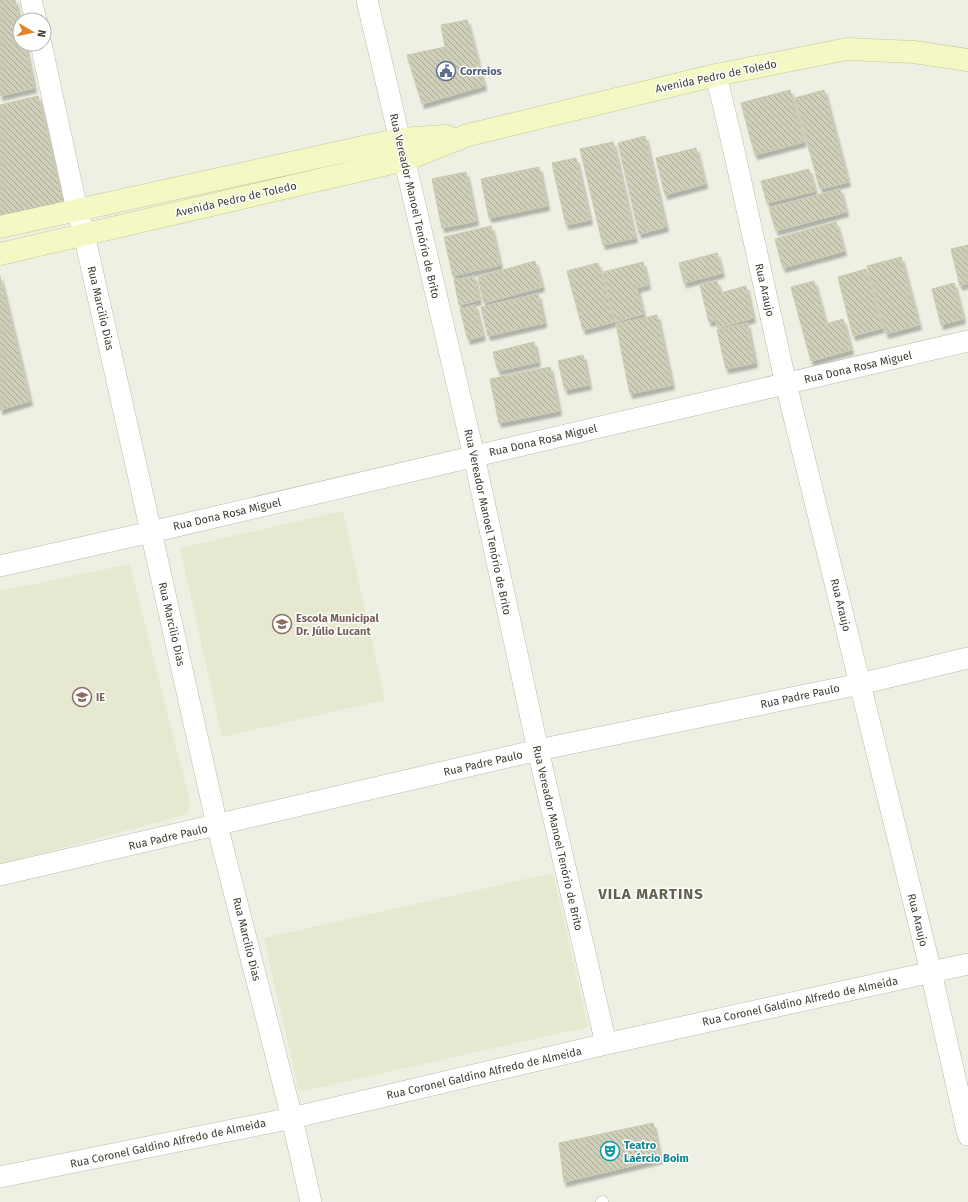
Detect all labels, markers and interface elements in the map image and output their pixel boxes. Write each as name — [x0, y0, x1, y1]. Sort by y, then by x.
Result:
north arrow — [12, 12, 52, 52]
text: N — [34, 29, 48, 38]
street label: Avenida Pedro de Toledo — [654, 57, 778, 96]
public building icon: Correios — [435, 60, 457, 82]
place label: Correios — [460, 65, 503, 78]
street label: Rua Vereador Manoel Tenório de Brito — [387, 112, 442, 300]
street label: Avenida Pedro de Toledo — [174, 179, 298, 220]
street label: Rua Araujo — [752, 262, 777, 318]
street label: Rua Marcílio Dias — [85, 265, 116, 351]
street label: Rua Dona Rosa Miguel — [803, 349, 913, 386]
street label: Rua Dona Rosa Miguel — [488, 422, 598, 459]
street label: Rua Vereador Manoel Tenório de Brito — [461, 428, 514, 616]
street label: Rua Dona Rosa Miguel — [172, 496, 282, 533]
street label: Rua Araujo — [828, 577, 853, 633]
street label: Rua Marcílio Dias — [156, 581, 187, 667]
place label: Escola Municipal Dr. Júlio Lucant — [296, 612, 379, 638]
school or university icon: Escola Municipal Dr. Júlio Lucant — [271, 613, 293, 635]
street label: Rua Padre Paulo — [759, 682, 841, 711]
school or university icon: IE — [71, 686, 93, 708]
place label: IE — [96, 691, 105, 704]
street label: Rua Vereador Manoel Tenório de Brito — [530, 744, 585, 932]
street label: Rua Padre Paulo — [442, 748, 524, 779]
street label: Rua Padre Paulo — [127, 822, 209, 853]
district label: VILA MARTINS — [597, 885, 704, 903]
street label: Rua Araujo — [905, 892, 930, 948]
street label: Rua Marcílio Dias — [230, 896, 263, 982]
street label: Rua Coronel Galdino Alfredo de Almeida — [701, 974, 899, 1029]
street label: Rua Coronel Galdino Alfredo de Almeida — [385, 1045, 583, 1102]
street label: Rua Coronel Galdino Alfredo de Almeida — [69, 1116, 267, 1171]
place label: Teatro Laércio Boim — [624, 1139, 689, 1165]
theatre icon: Teatro Laércio Boim — [599, 1140, 621, 1162]

